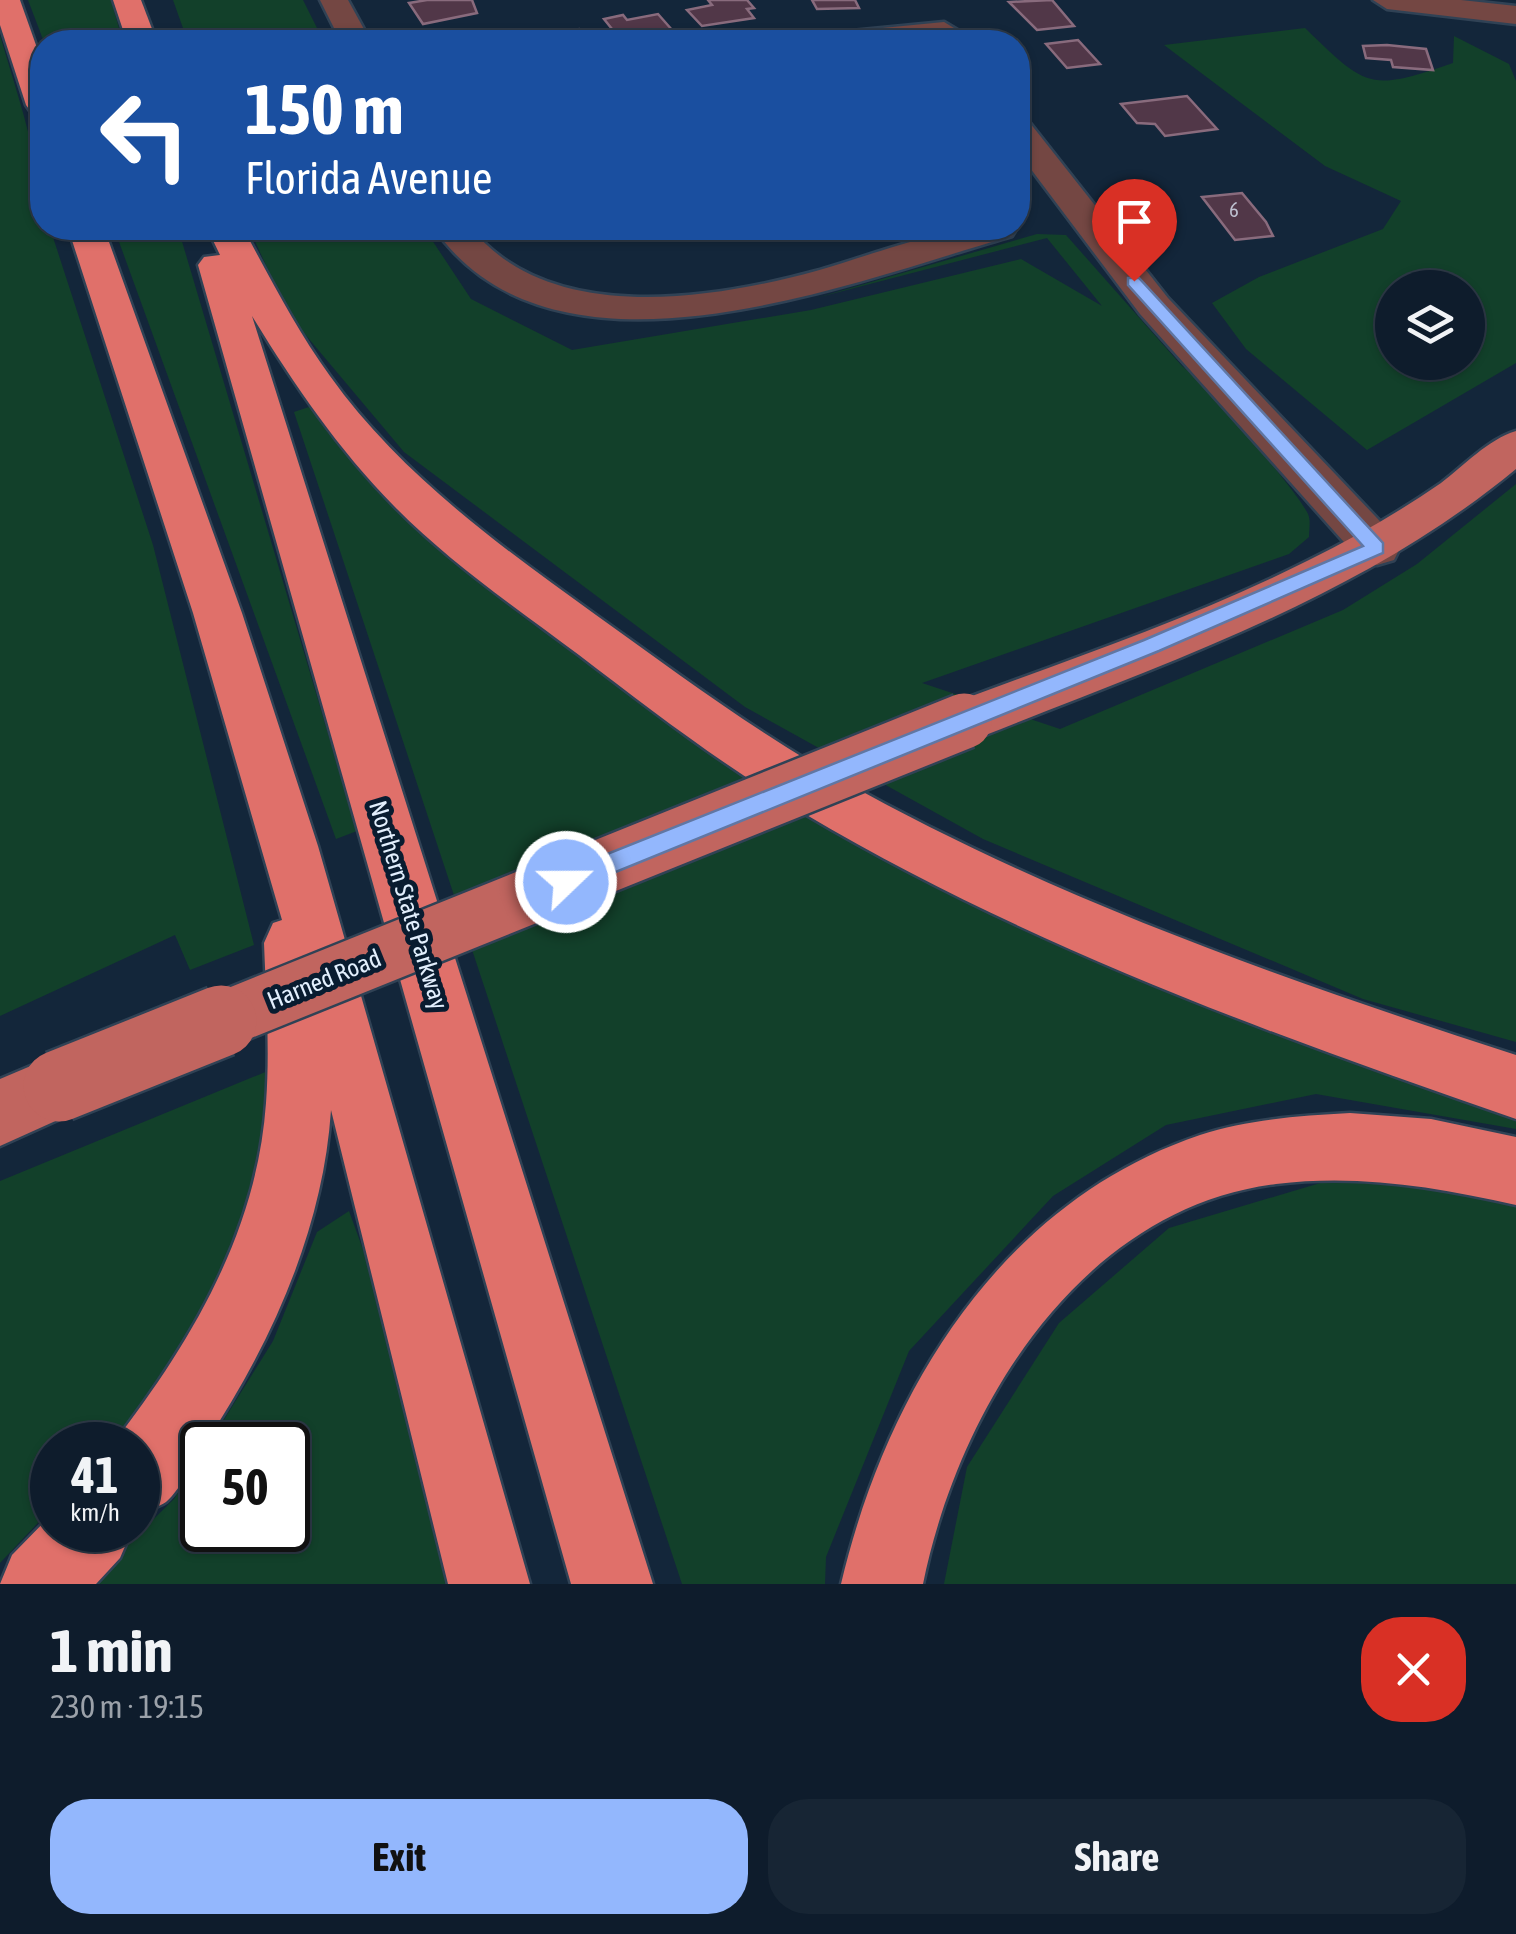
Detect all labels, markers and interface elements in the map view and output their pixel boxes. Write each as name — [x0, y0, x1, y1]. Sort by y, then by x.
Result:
text: 150 m — [245, 69, 404, 149]
icon: left — [80, 70, 210, 200]
text: Florida Avenue — [245, 152, 492, 204]
pin — [1092, 179, 1177, 282]
icon: arrive — [1107, 194, 1162, 249]
house number: 6 — [1229, 198, 1239, 221]
map controls — [1375, 270, 1485, 380]
button: layers — [1375, 270, 1485, 380]
street label: Northern State Parkway — [364, 797, 454, 1013]
position arrow — [514, 830, 618, 934]
street label: Harned Road — [263, 944, 385, 1014]
speed limit sign: 50 — [180, 1422, 310, 1552]
text: 41 — [71, 1446, 118, 1504]
text: km/h — [70, 1498, 120, 1526]
text: 1 min — [50, 1616, 173, 1685]
button: close — [1361, 1617, 1466, 1722]
text: 230 m · 19:15 — [50, 1688, 204, 1725]
button: Exit — [50, 1799, 748, 1914]
button: Share — [768, 1799, 1466, 1914]

